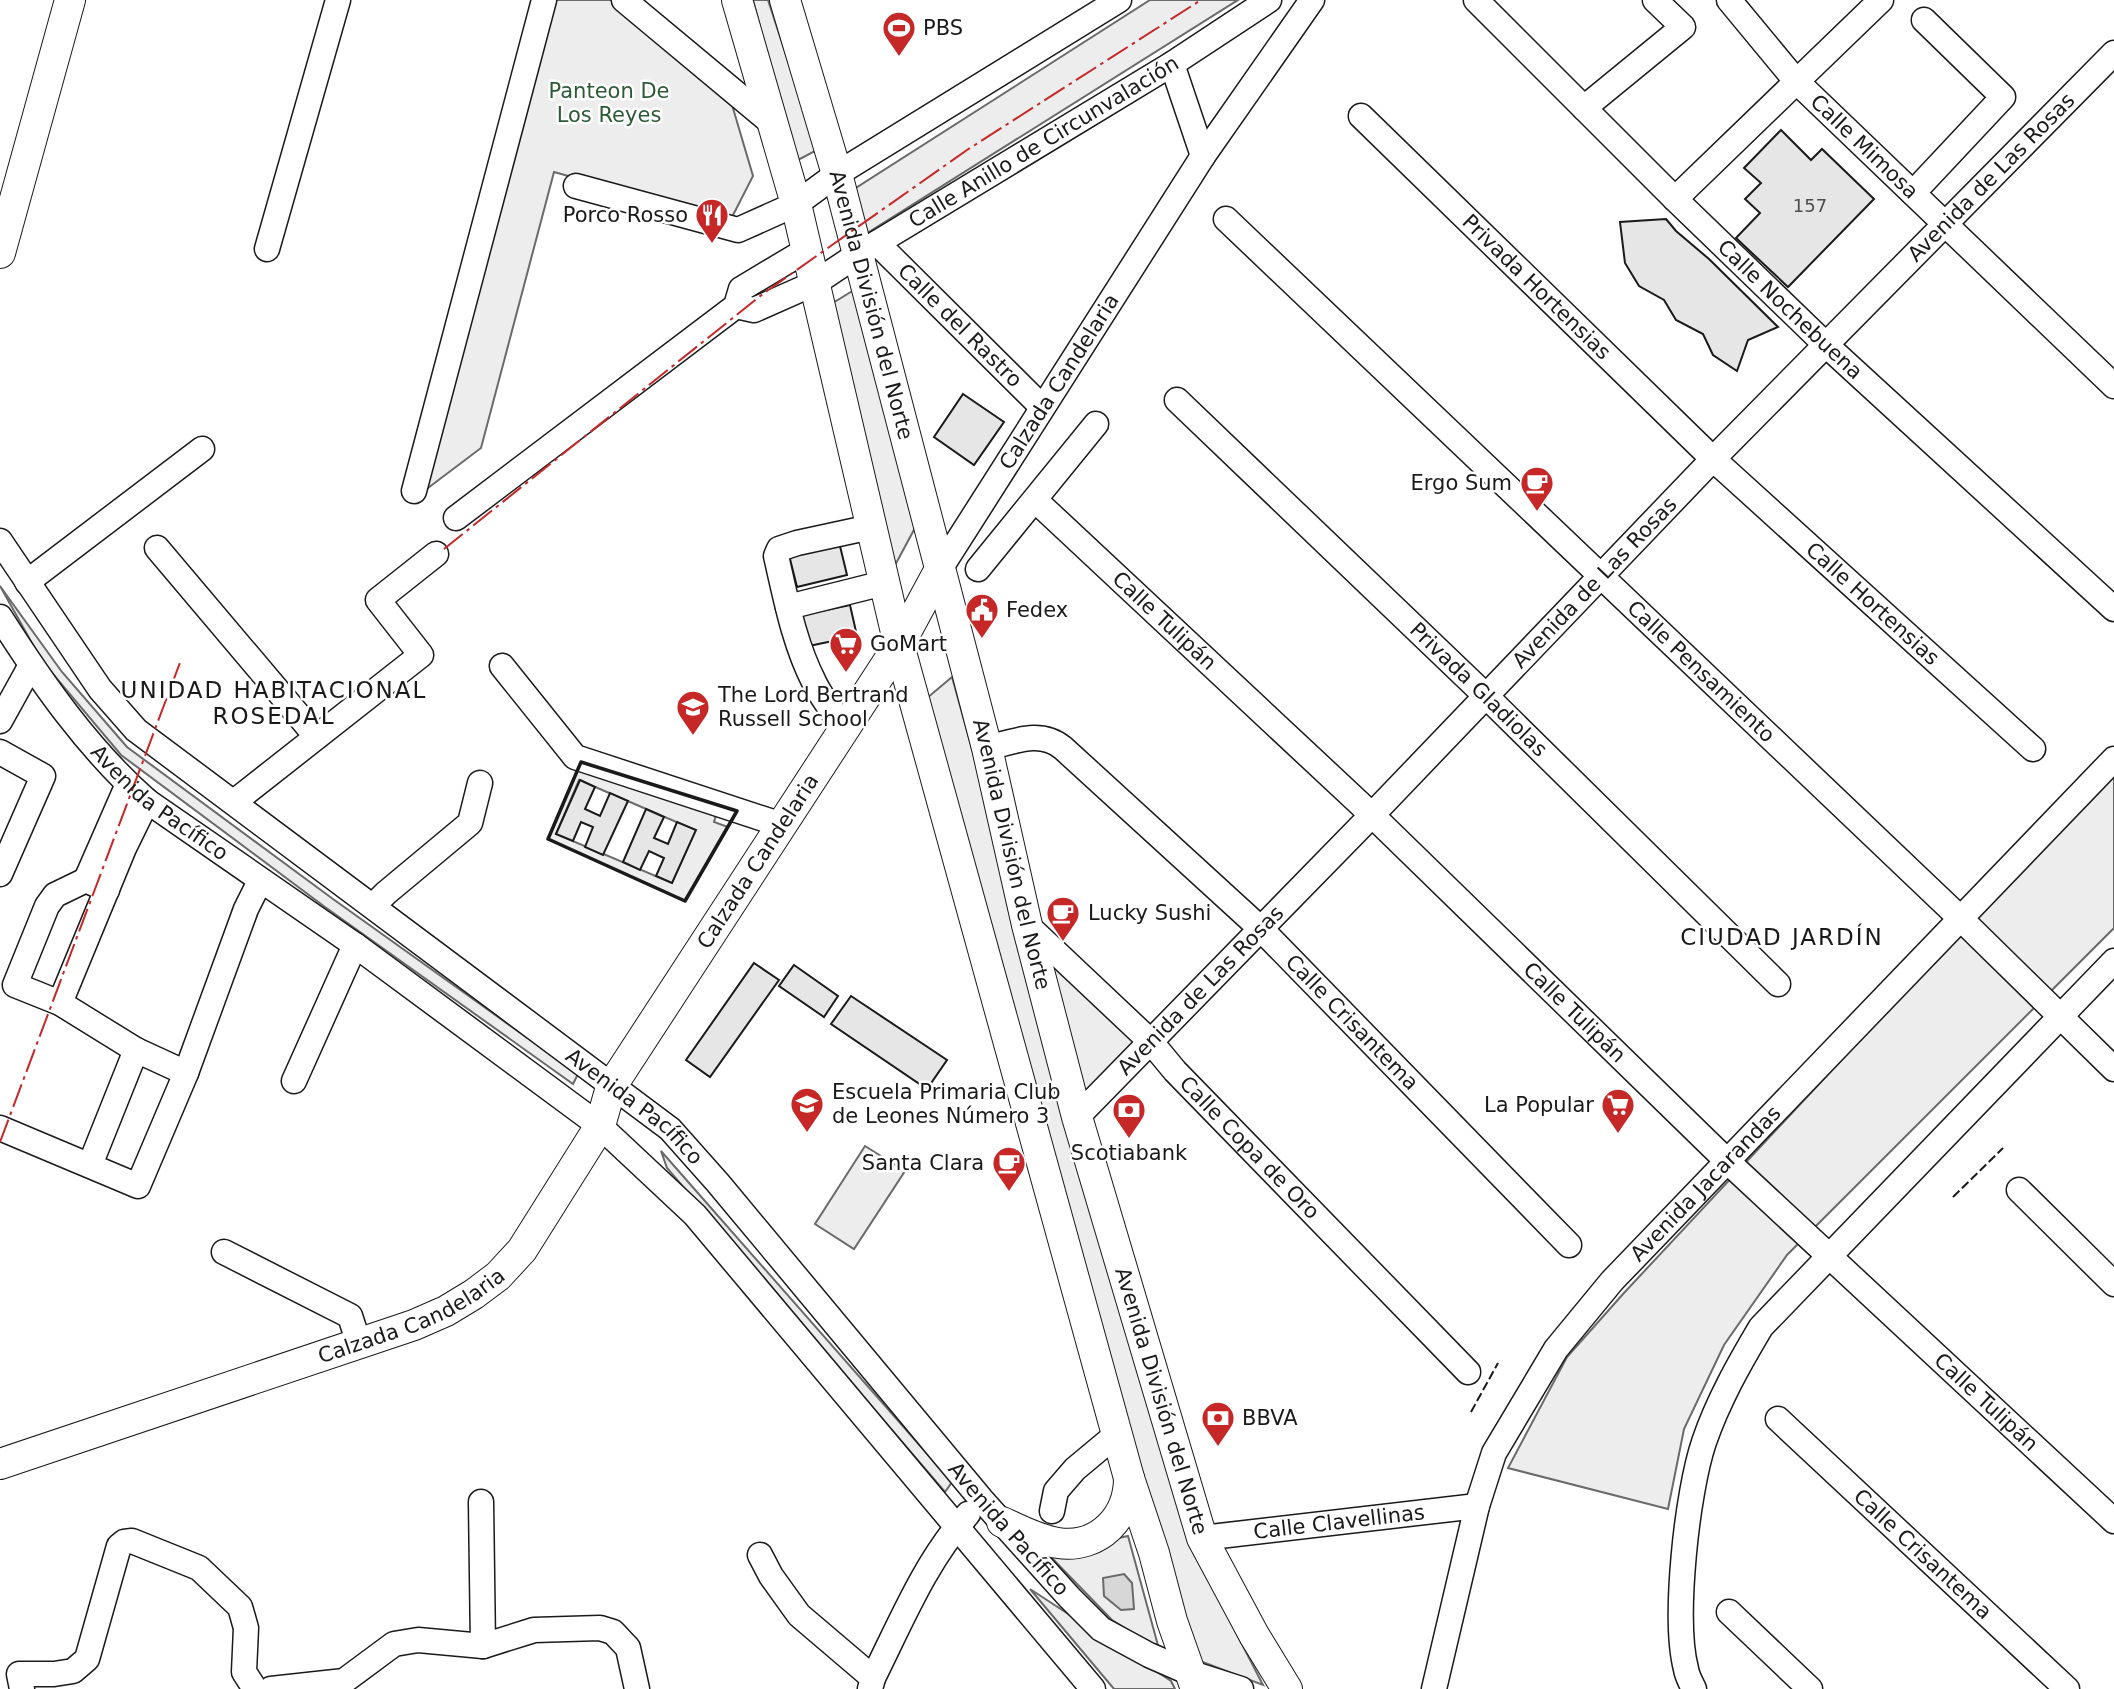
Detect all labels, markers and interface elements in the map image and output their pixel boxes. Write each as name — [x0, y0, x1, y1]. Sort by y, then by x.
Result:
sports icon: PBS — [880, 9, 918, 58]
place label: PBS — [923, 16, 963, 40]
street label: Calle Anillo de Circunvalación — [905, 51, 1183, 233]
park label: Panteon De Los Reyes — [549, 79, 669, 127]
street label: Avenida de Las Rosas — [1903, 88, 2079, 267]
street label: Calle Mimosa — [1806, 90, 1923, 204]
street label: Avenida División del Norte — [825, 168, 918, 442]
house number: 157 — [1793, 195, 1827, 216]
restaurant icon: Porco Rosso — [693, 196, 731, 245]
place label: Porco Rosso — [563, 203, 688, 227]
street label: Privada Hortensias — [1457, 210, 1616, 364]
street label: Calle Nochebuena — [1713, 235, 1867, 384]
street label: Calle del Rastro — [893, 259, 1027, 392]
street label: Calzada Candelaria — [994, 290, 1124, 474]
cafe icon: Ergo Sum — [1518, 464, 1556, 513]
place label: Ergo Sum — [1411, 471, 1512, 495]
street label: Avenida de Las Rosas — [1507, 492, 1682, 673]
street label: Calle Hortensias — [1801, 537, 1944, 670]
street label: Calle Tulipán — [1108, 567, 1221, 675]
public building icon: Fedex — [963, 591, 1001, 640]
street label: Calle Pensamiento — [1622, 596, 1780, 747]
place label: Fedex — [1006, 598, 1068, 622]
street label: Privada Gladiolas — [1405, 618, 1552, 761]
supermarket icon: GoMart — [827, 625, 865, 674]
place label: GoMart — [870, 632, 947, 656]
district label: UNIDAD HABITACIONAL ROSEDAL — [121, 677, 427, 729]
place label: The Lord Bertrand Russell School — [717, 683, 909, 731]
school or university icon: The Lord Bertrand Russell School — [674, 688, 712, 737]
street label: Avenida División del Norte — [968, 716, 1055, 992]
street label: Avenida Pacífico — [86, 740, 233, 865]
street label: Calzada Candelaria — [692, 770, 824, 953]
cafe icon: Lucky Sushi — [1044, 894, 1082, 943]
place label: Lucky Sushi — [1088, 901, 1211, 925]
street label: Avenida de Las Rosas — [1113, 901, 1289, 1080]
district label: CIUDAD JARDÍN — [1680, 923, 1884, 950]
street label: Calle Crisantema — [1281, 950, 1423, 1095]
street label: Calle Tulipán — [1518, 957, 1630, 1067]
street label: Avenida Pacífico — [561, 1043, 708, 1169]
street label: Calle Copa de Oro — [1175, 1071, 1324, 1224]
place label: Escuela Primaria Club de Leones Número 3 — [832, 1080, 1061, 1128]
school or university icon: Escuela Primaria Club de Leones Número 3 — [788, 1085, 826, 1134]
supermarket icon: La Popular — [1599, 1086, 1637, 1135]
bank icon: Scotiabank — [1110, 1091, 1148, 1140]
place label: La Popular — [1484, 1093, 1594, 1117]
street label: Avenida Jacarandas — [1626, 1101, 1786, 1266]
place label: Scotiabank — [1071, 1141, 1188, 1165]
cafe icon: Santa Clara — [990, 1144, 1028, 1193]
place label: Santa Clara — [862, 1151, 984, 1175]
street label: Calzada Candelaria — [315, 1263, 509, 1368]
street label: Avenida División del Norte — [1110, 1264, 1212, 1538]
street label: Calle Tulipán — [1929, 1348, 2043, 1456]
bank icon: BBVA — [1199, 1399, 1237, 1448]
place label: BBVA — [1242, 1406, 1298, 1430]
street label: Avenida Pacífico — [943, 1457, 1074, 1601]
street label: Calle Crisantema — [1849, 1484, 1997, 1624]
street label: Calle Clavellinas — [1252, 1500, 1426, 1544]

